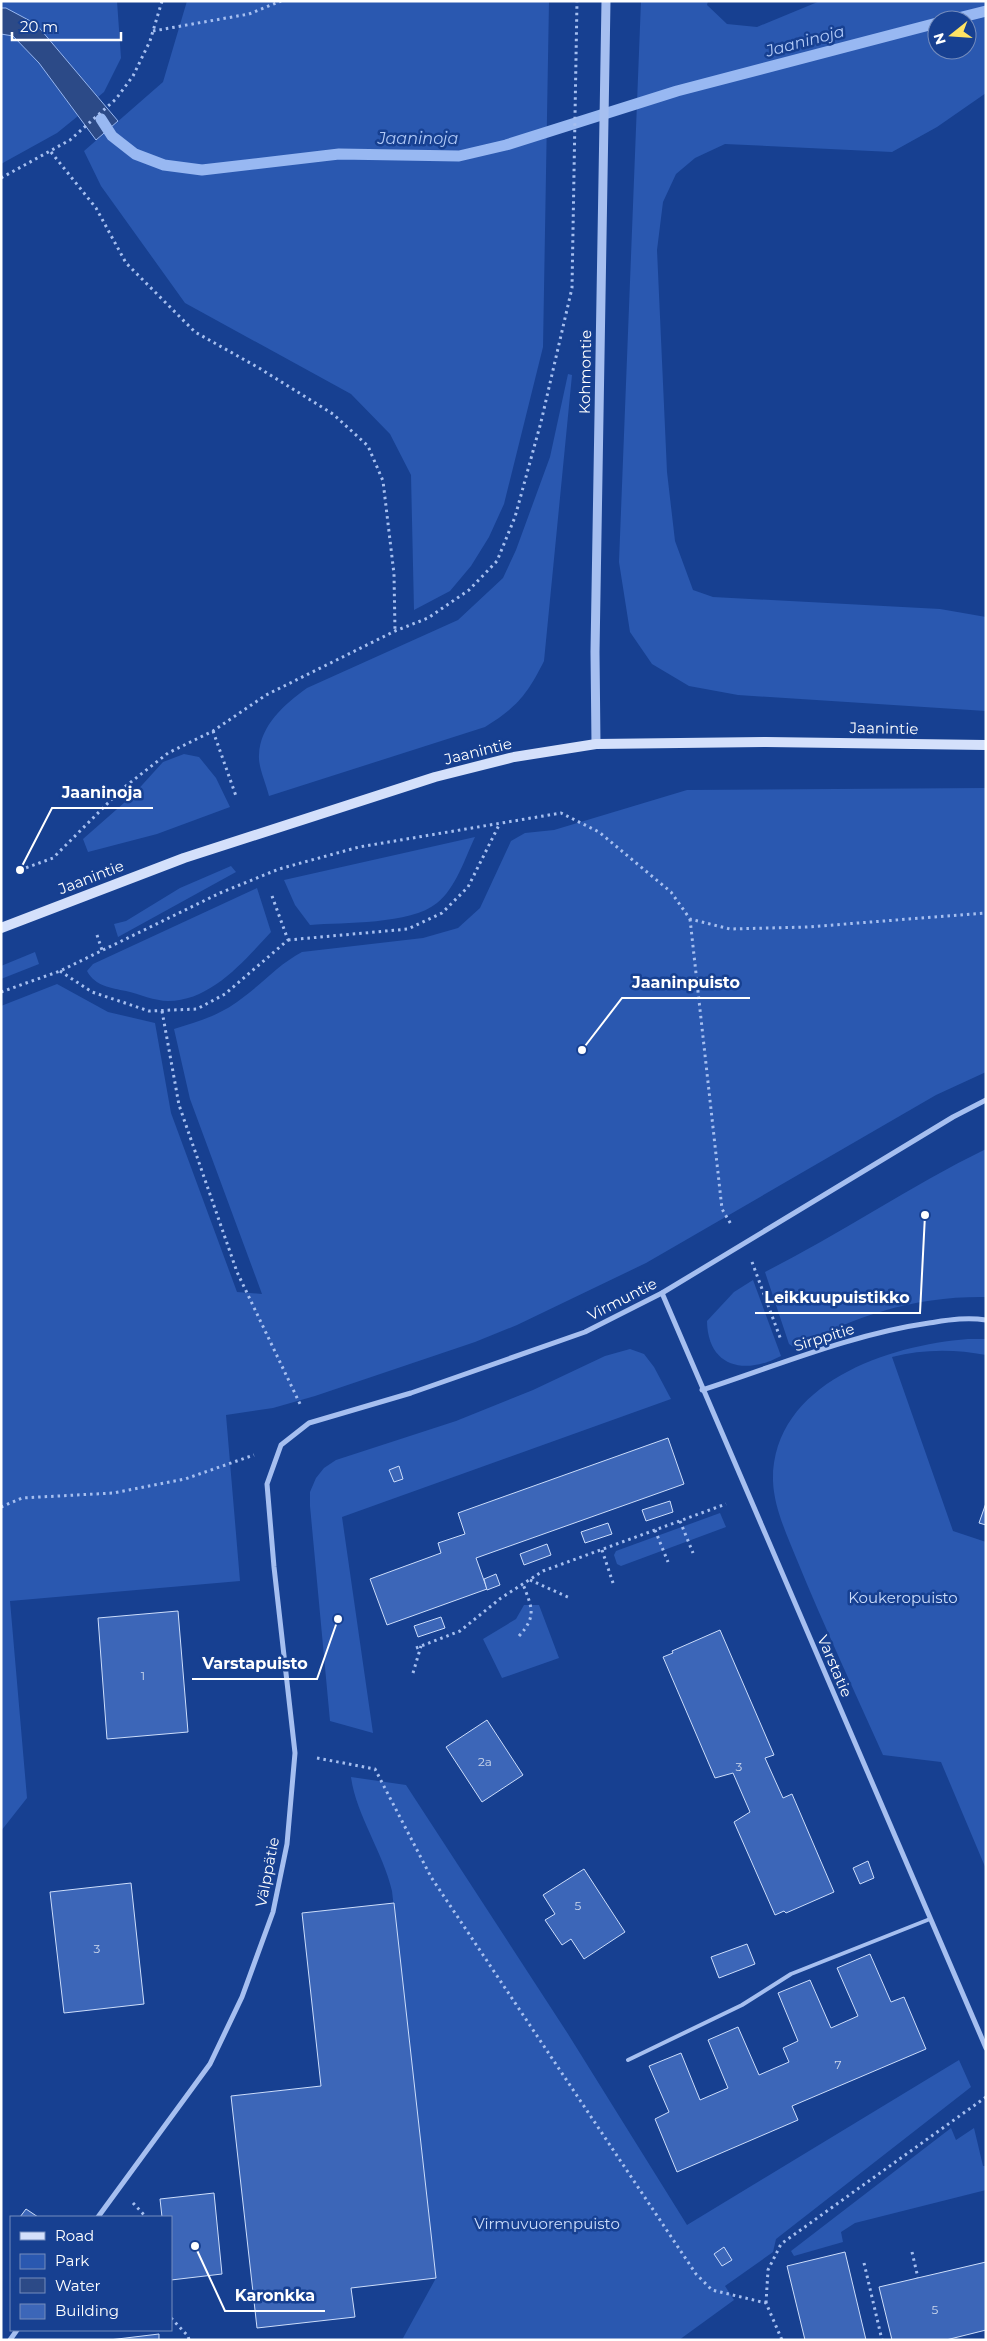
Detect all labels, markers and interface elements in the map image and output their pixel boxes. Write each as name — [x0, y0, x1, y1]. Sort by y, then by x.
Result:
scale bar — [12, 10, 121, 42]
north arrow — [927, 10, 977, 60]
text: 20 m — [20, 17, 58, 36]
water label: Jaaninoja — [763, 21, 847, 61]
text: N — [929, 31, 950, 47]
water label: Jaaninoja — [377, 129, 458, 148]
street label: Kohmontie — [575, 330, 595, 414]
street label: Jaanintie — [848, 718, 919, 738]
street label: Jaanintie — [441, 733, 514, 769]
callout: Jaaninoja — [52, 777, 153, 808]
text: Jaaninoja — [61, 783, 142, 802]
street label: Jaanintie — [55, 856, 126, 899]
callout: Jaaninpuisto — [622, 967, 750, 998]
text: Jaaninpuisto — [631, 973, 740, 992]
street label: Virmuntie — [584, 1273, 660, 1325]
callout: Leikkuupuistikko — [755, 1282, 920, 1313]
text: Leikkuupuistikko — [764, 1288, 910, 1307]
street label: Sirppitie — [791, 1319, 857, 1355]
park label: Koukeropuisto — [848, 1588, 958, 1607]
street label: Varstatie — [813, 1632, 857, 1700]
callout: Varstapuisto — [192, 1648, 317, 1679]
text: Varstapuisto — [201, 1654, 308, 1673]
house number: 1 — [141, 1668, 145, 1683]
house number: 2a — [478, 1754, 492, 1769]
house number: 3 — [736, 1759, 743, 1774]
street label: Välppätie — [251, 1835, 283, 1909]
house number: 5 — [575, 1898, 582, 1913]
house number: 3 — [94, 1941, 101, 1956]
house number: 7 — [834, 2057, 842, 2072]
park label: Virmuvuorenpuisto — [474, 2214, 620, 2233]
legend — [10, 2216, 172, 2331]
text: Road — [55, 2226, 94, 2245]
text: Park — [55, 2251, 89, 2270]
text: Water — [55, 2276, 101, 2295]
callout: Karonkka — [225, 2280, 325, 2311]
text: Karonkka — [235, 2286, 315, 2305]
text: Building — [55, 2301, 119, 2320]
house number: 5 — [932, 2302, 939, 2317]

